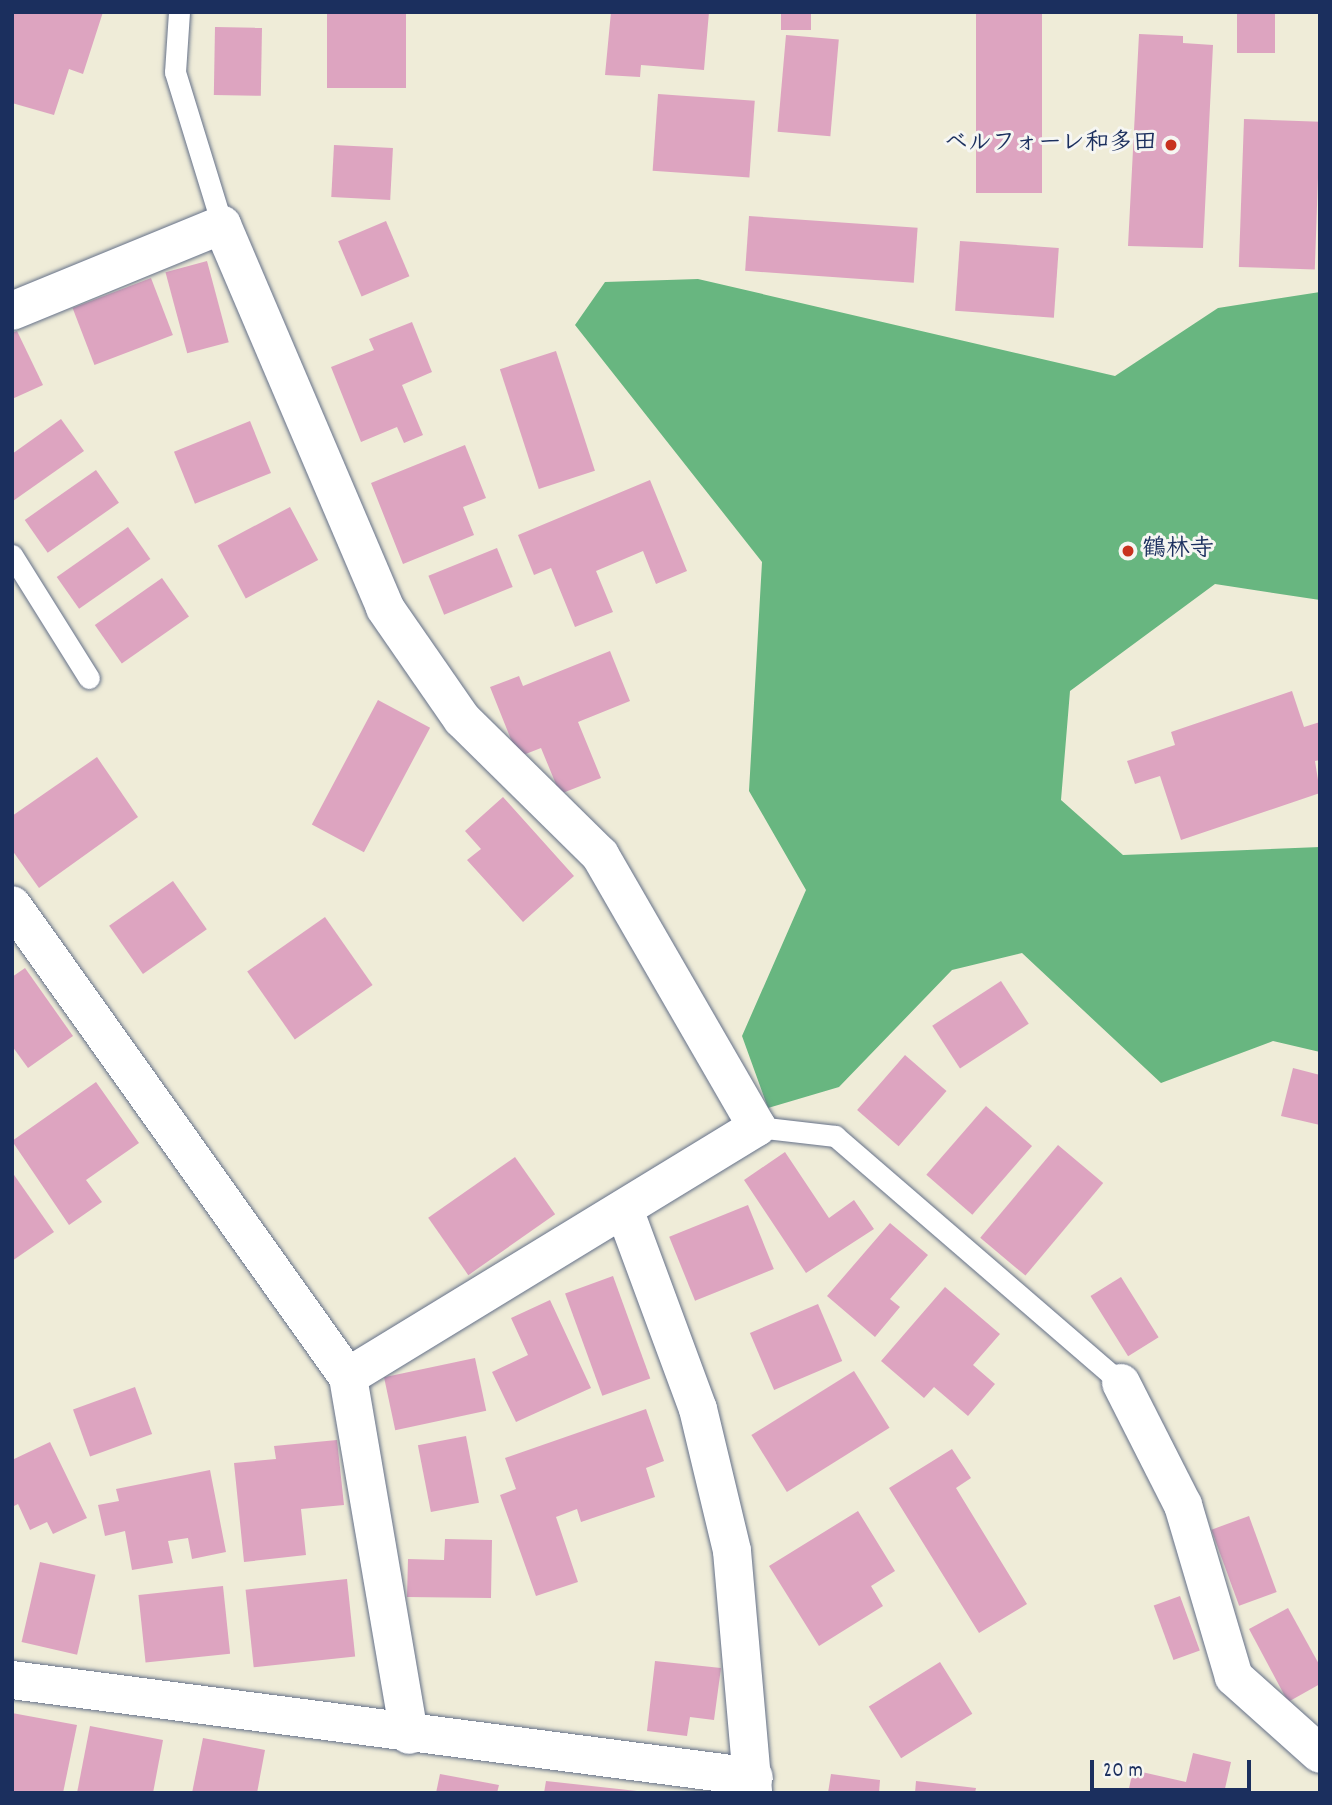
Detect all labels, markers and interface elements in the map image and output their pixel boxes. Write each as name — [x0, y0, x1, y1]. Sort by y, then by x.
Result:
place label: ベルフォーレ和多田 — [941, 131, 1157, 159]
marker: ベルフォーレ和多田 — [1163, 137, 1179, 153]
place label: 鶴林寺 — [1142, 537, 1214, 565]
marker: 鶴林寺 — [1120, 543, 1136, 559]
scale bar — [1094, 1745, 1255, 1789]
text: 20 m — [1103, 1757, 1143, 1787]

